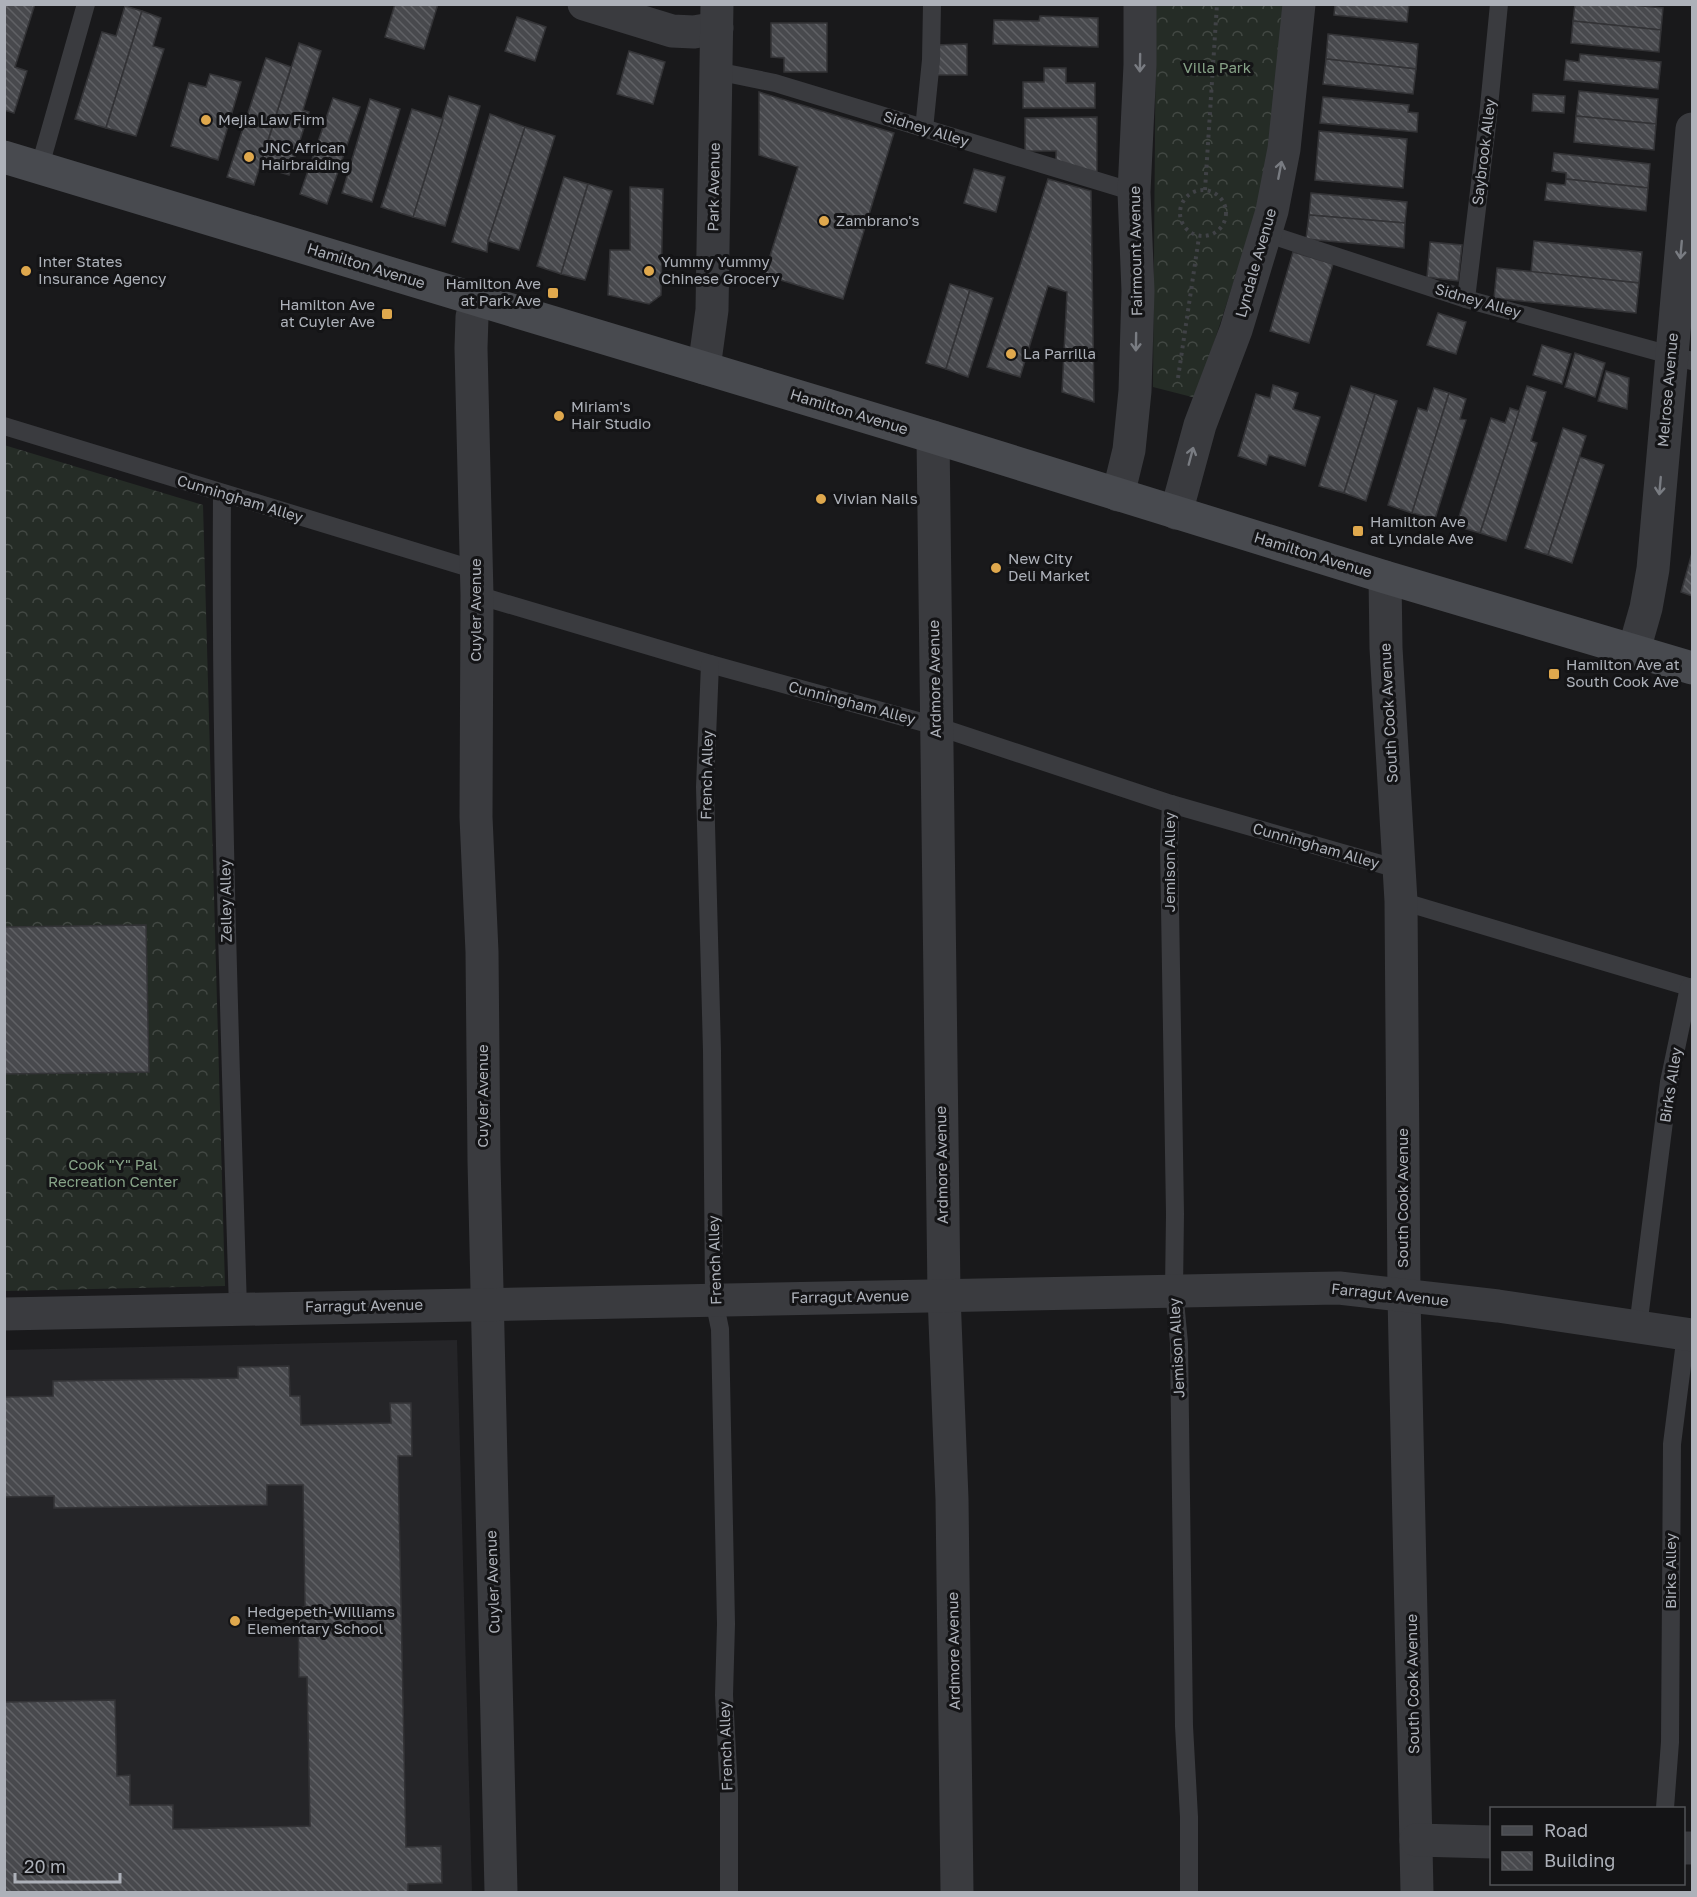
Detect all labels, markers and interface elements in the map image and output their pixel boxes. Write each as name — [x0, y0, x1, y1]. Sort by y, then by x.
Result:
one-way arrow — [1134, 52, 1146, 72]
park label: Villa Park — [1183, 58, 1252, 76]
street label: Saybrook Alley — [1468, 97, 1499, 206]
street label: Sidney Alley — [881, 106, 972, 150]
place label: Mejia Law Firm — [218, 110, 325, 128]
marker: Mejia Law Firm — [199, 113, 213, 127]
place label: JNC African Hairbraiding — [261, 138, 350, 173]
street label: Park Avenue — [703, 142, 723, 232]
marker: JNC African Hairbraiding — [242, 150, 256, 164]
one-way arrow — [1275, 161, 1286, 181]
street label: Fairmount Avenue — [1125, 186, 1145, 316]
street label: Lyndale Avenue — [1231, 206, 1279, 319]
place label: Zambrano's — [836, 211, 920, 229]
marker: Zambrano's — [817, 214, 831, 228]
street label: Hamilton Avenue — [305, 239, 428, 292]
one-way arrow — [1675, 239, 1686, 259]
place label: Inter States Insurance Agency — [38, 252, 167, 287]
place label: Yummy Yummy Chinese Grocery — [661, 252, 780, 287]
marker: Inter States Insurance Agency — [19, 264, 33, 278]
marker: Yummy Yummy Chinese Grocery — [642, 264, 656, 278]
place label: Hamilton Ave at Park Ave — [445, 274, 541, 309]
street label: Sidney Alley — [1433, 279, 1524, 321]
marker: Hamilton Ave at Park Ave — [546, 286, 560, 300]
place label: Hamilton Ave at Cuyler Ave — [279, 295, 375, 330]
marker: Hamilton Ave at Cuyler Ave — [380, 307, 394, 321]
one-way arrow — [1131, 331, 1142, 351]
street label: Melrose Avenue — [1653, 332, 1681, 448]
place label: La Parrilla — [1023, 344, 1096, 362]
marker: La Parrilla — [1004, 347, 1018, 361]
street label: Hamilton Avenue — [788, 385, 911, 438]
place label: Miriam's Hair Studio — [571, 397, 651, 432]
marker: Miriam's Hair Studio — [552, 409, 566, 423]
one-way arrow — [1186, 447, 1197, 466]
street label: Cunningham Alley — [175, 470, 306, 526]
one-way arrow — [1654, 475, 1665, 495]
place label: Vivian Nails — [833, 489, 918, 507]
marker: Vivian Nails — [814, 492, 828, 506]
place label: Hamilton Ave at Lyndale Ave — [1370, 512, 1474, 547]
marker: Hamilton Ave at Lyndale Ave — [1351, 524, 1365, 538]
street label: Hamilton Avenue — [1252, 528, 1375, 581]
place label: New City Deli Market — [1008, 549, 1090, 584]
street label: Cuyler Avenue — [466, 558, 484, 662]
marker: New City Deli Market — [989, 561, 1003, 575]
street label: Ardmore Avenue — [924, 619, 944, 738]
street label: South Cook Avenue — [1375, 642, 1401, 783]
place label: Hamilton Ave at South Cook Ave — [1566, 655, 1680, 690]
marker: Hamilton Ave at South Cook Ave — [1547, 667, 1561, 681]
street label: Cunningham Alley — [787, 676, 918, 728]
street label: French Alley — [696, 729, 716, 820]
street label: Jemison Alley — [1160, 811, 1178, 912]
street label: Cunningham Alley — [1251, 818, 1382, 872]
street label: Zelley Alley — [215, 859, 235, 943]
street label: Cuyler Avenue — [473, 1044, 491, 1148]
street label: Birks Alley — [1655, 1045, 1685, 1124]
street label: Ardmore Avenue — [931, 1105, 951, 1224]
street label: South Cook Avenue — [1393, 1128, 1411, 1268]
park label: Cook "Y" Pal Recreation Center — [48, 1155, 178, 1190]
street label: French Alley — [703, 1214, 725, 1305]
street label: Farragut Avenue — [1330, 1279, 1450, 1309]
street label: Farragut Avenue — [791, 1286, 909, 1306]
street label: Farragut Avenue — [305, 1295, 423, 1315]
street label: Jemison Alley — [1164, 1297, 1188, 1399]
street label: Cuyler Avenue — [481, 1530, 503, 1634]
street label: Birks Alley — [1661, 1532, 1679, 1609]
street label: Ardmore Avenue — [943, 1591, 963, 1710]
place label: Hedgepeth-Williams Elementary School — [247, 1602, 395, 1637]
marker: Hedgepeth-Williams Elementary School — [228, 1614, 242, 1628]
street label: South Cook Avenue — [1402, 1614, 1422, 1754]
street label: French Alley — [714, 1700, 736, 1791]
legend — [1490, 1807, 1685, 1885]
text: Road — [1544, 1819, 1588, 1841]
scale bar — [15, 1846, 120, 1884]
text: Building — [1544, 1849, 1615, 1871]
text: 20 m — [24, 1855, 66, 1877]

